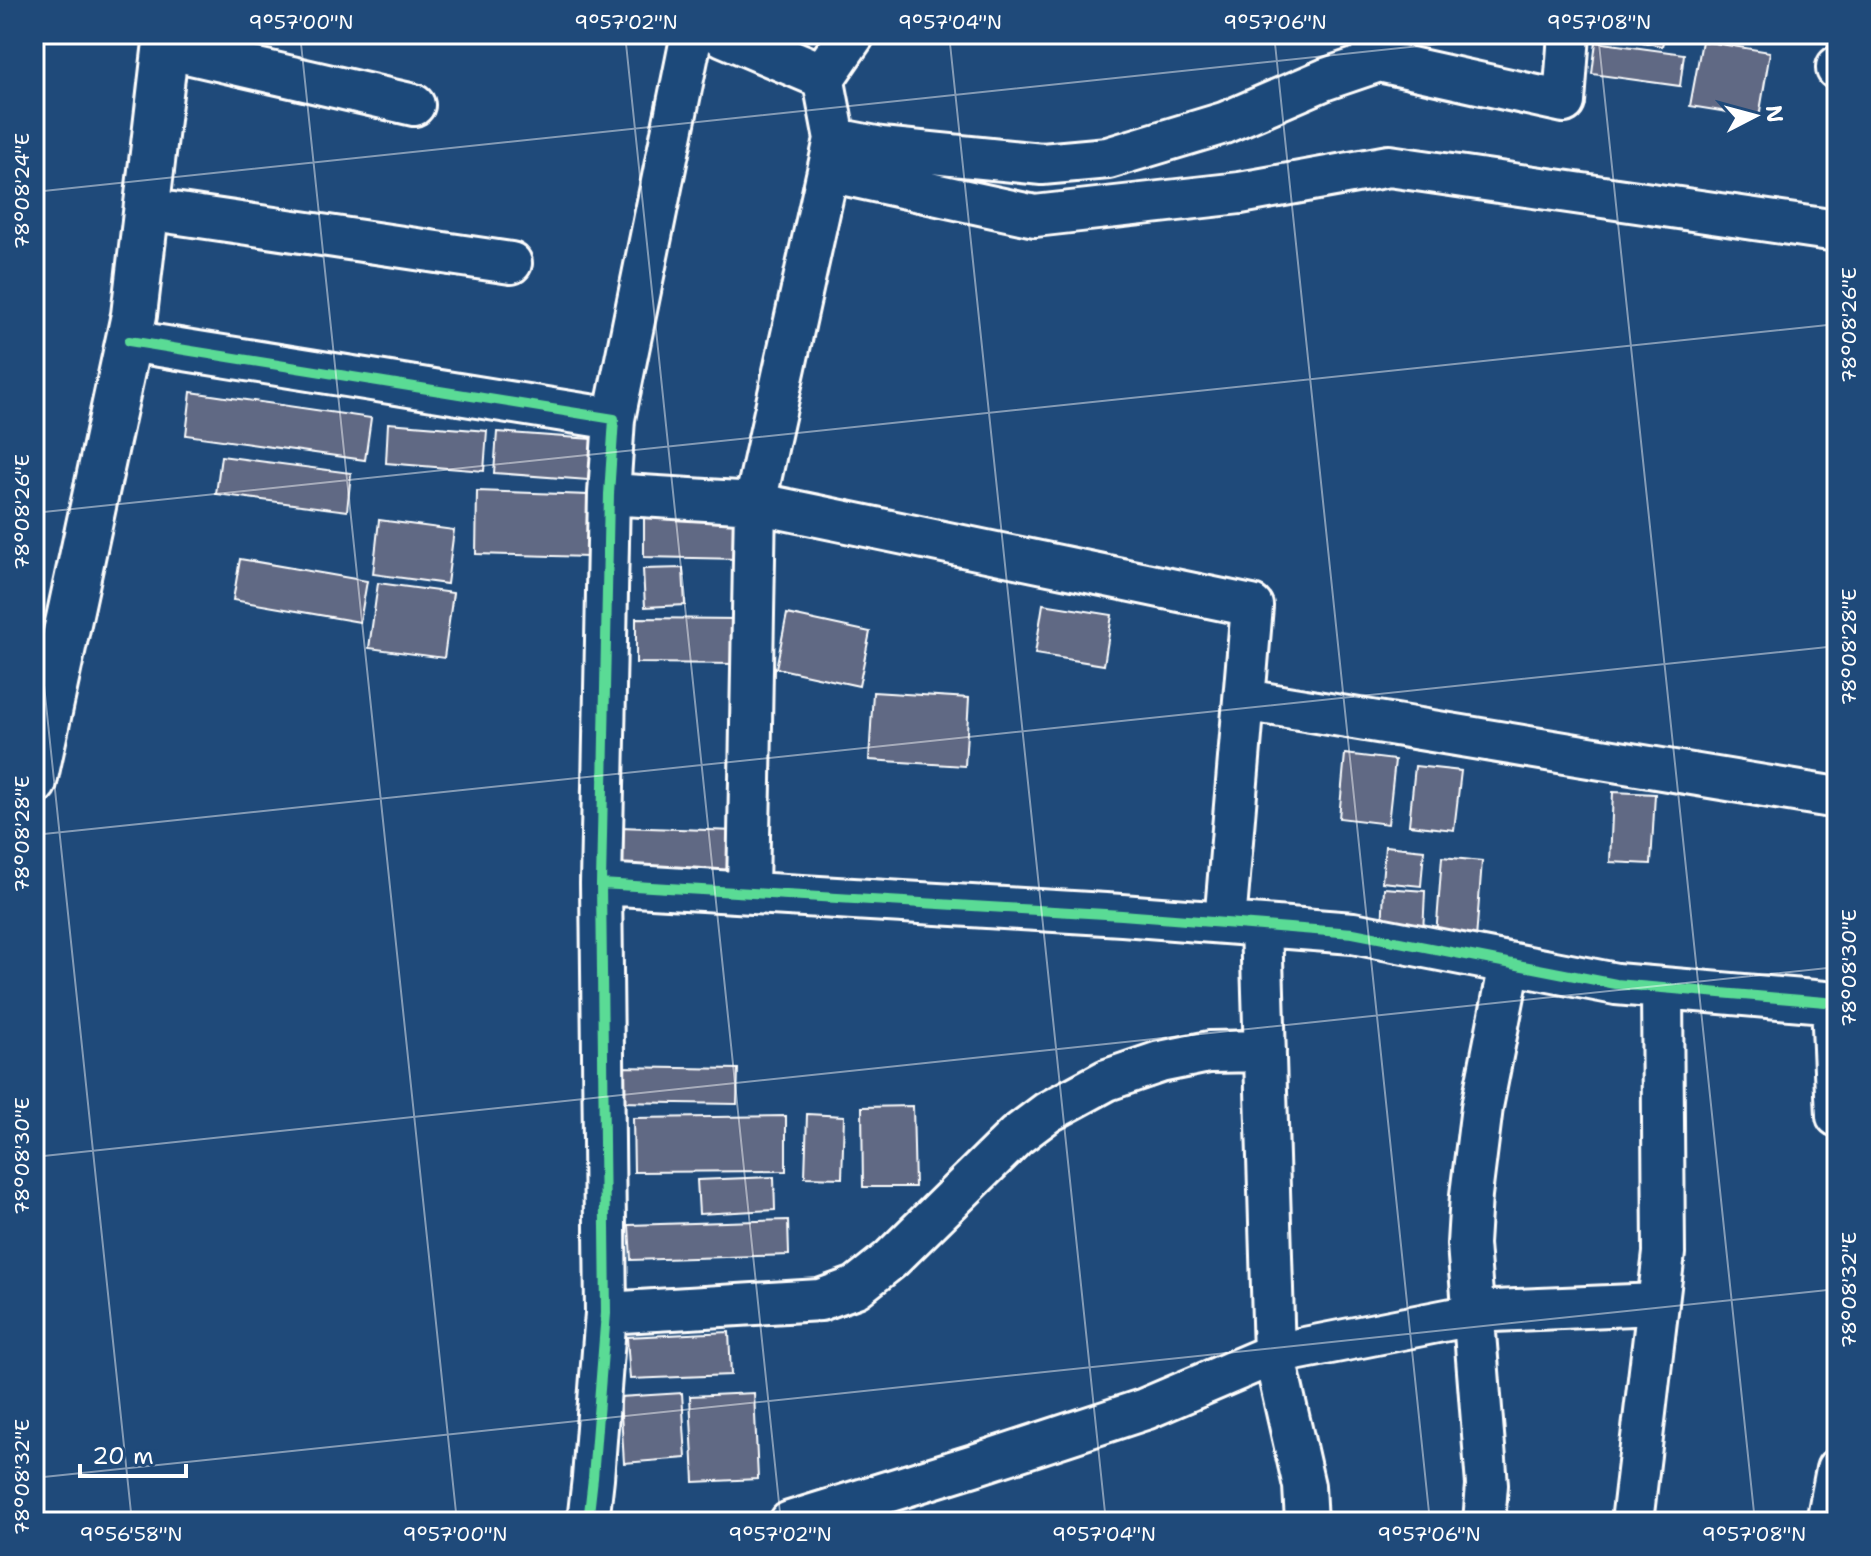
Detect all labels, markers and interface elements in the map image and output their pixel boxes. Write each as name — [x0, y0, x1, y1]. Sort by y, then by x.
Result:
text: 9°57'00"N — [248, 9, 354, 35]
text: 9°57'02"N — [574, 9, 678, 35]
text: 9°57'04"N — [898, 9, 1002, 35]
text: 9°57'06"N — [1223, 9, 1327, 35]
text: 9°57'08"N — [1547, 9, 1651, 35]
north arrow — [1715, 76, 1795, 156]
text: N — [1759, 104, 1790, 124]
text: 78°08'24"E — [9, 133, 35, 249]
text: 78°08'26"E — [1836, 267, 1862, 383]
text: 78°08'26"E — [9, 454, 35, 570]
text: 78°08'28"E — [1836, 588, 1862, 706]
text: 78°08'28"E — [9, 775, 35, 893]
text: 78°08'30"E — [1836, 909, 1862, 1027]
text: 78°08'30"E — [9, 1097, 35, 1215]
text: 78°08'32"E — [1836, 1232, 1862, 1348]
text: 78°08'32"E — [9, 1419, 35, 1535]
scale bar — [80, 1428, 186, 1478]
text: 20 m — [92, 1440, 154, 1472]
text: 9°56'58"N — [80, 1521, 182, 1547]
text: 9°57'00"N — [402, 1521, 508, 1547]
text: 9°57'02"N — [728, 1521, 832, 1547]
text: 9°57'04"N — [1052, 1521, 1156, 1547]
text: 9°57'06"N — [1377, 1521, 1481, 1547]
text: 9°57'08"N — [1702, 1521, 1806, 1547]

